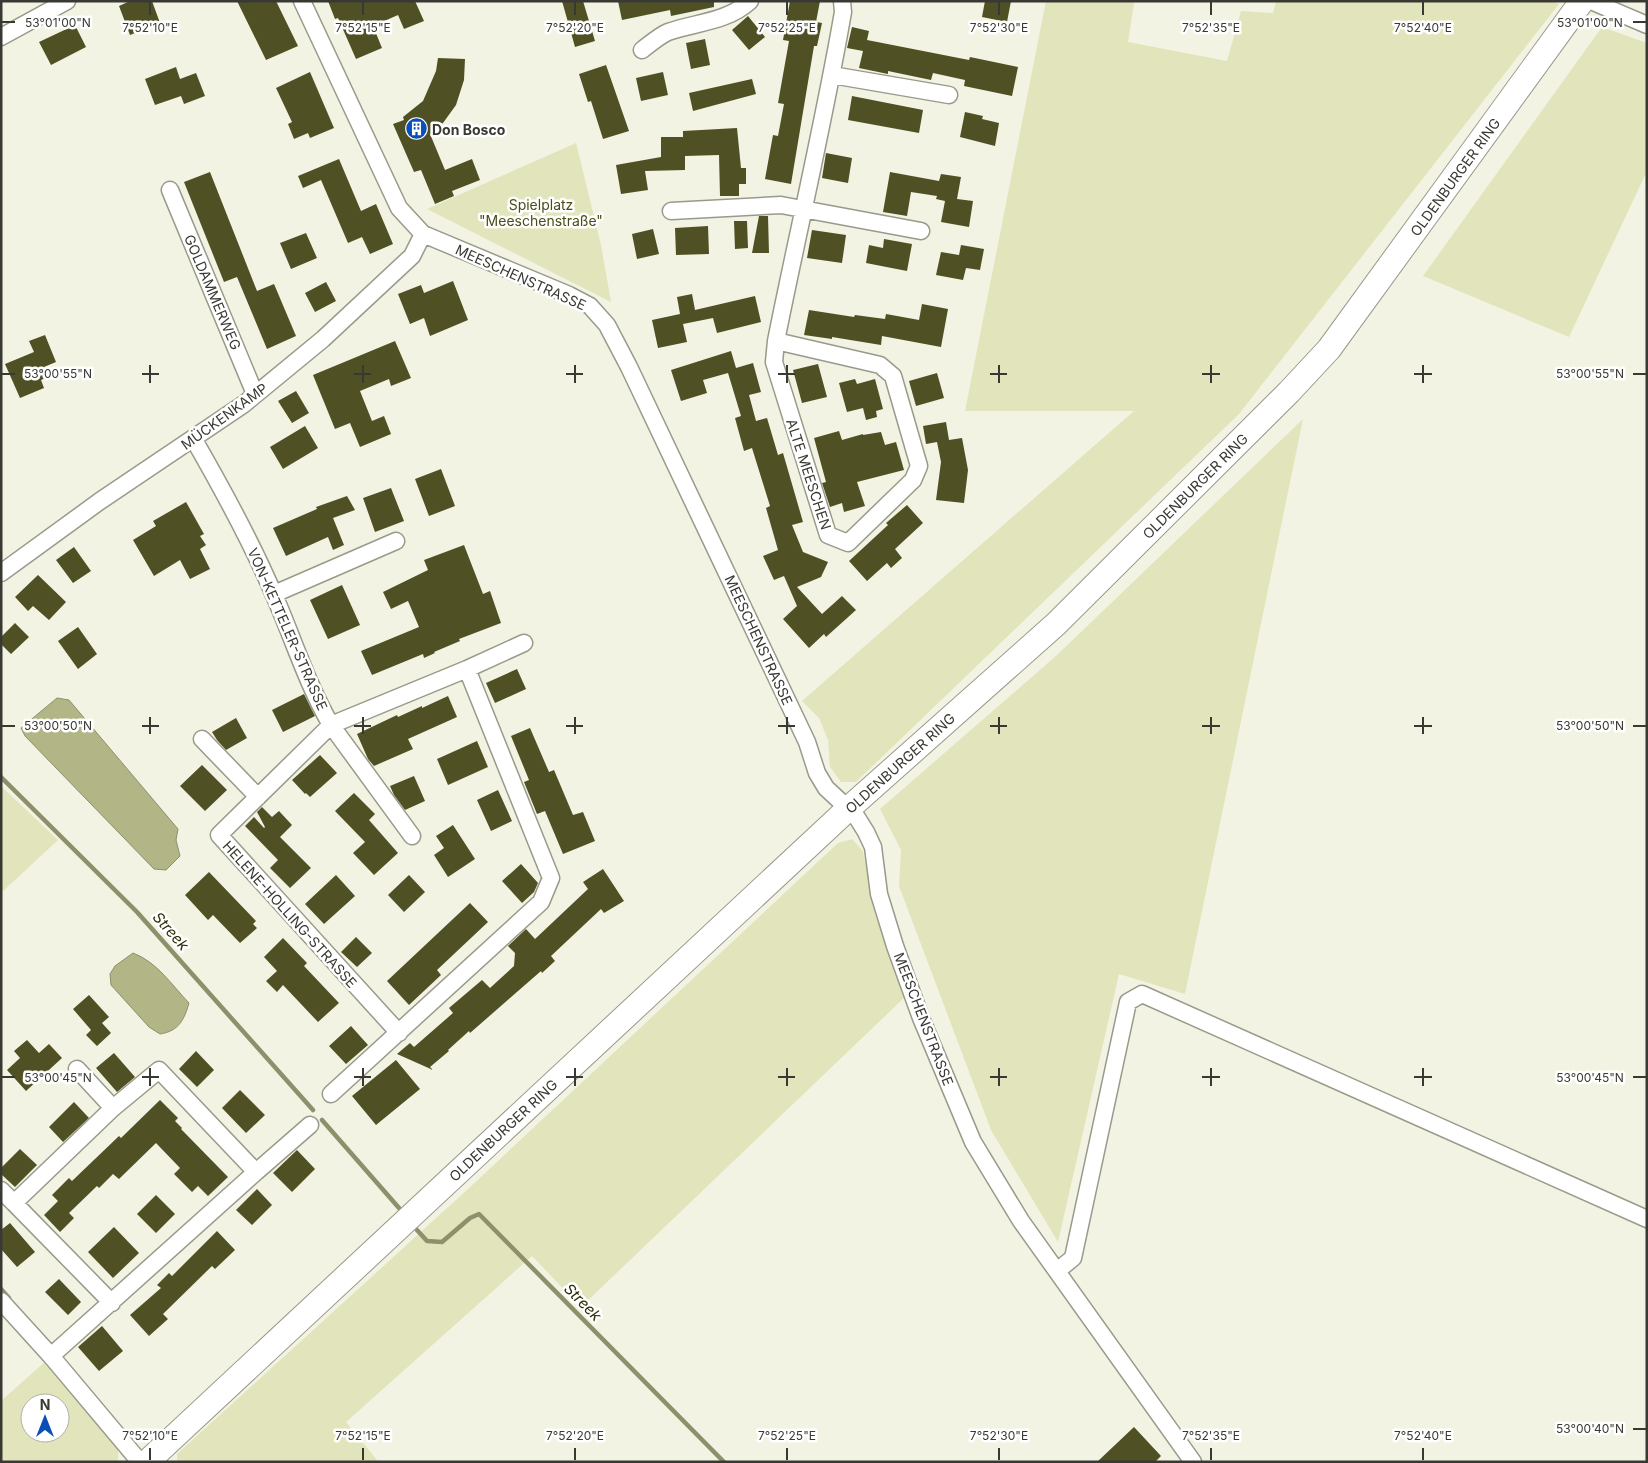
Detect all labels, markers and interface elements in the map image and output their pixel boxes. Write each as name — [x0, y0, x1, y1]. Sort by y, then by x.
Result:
text: 53°01'00"N — [25, 15, 91, 30]
text: 53°01'00"N — [1557, 15, 1623, 30]
text: 7°52'10"E — [122, 20, 178, 35]
text: 7°52'15"E — [335, 20, 391, 35]
text: 7°52'20"E — [546, 20, 604, 35]
text: 7°52'25"E — [758, 20, 816, 35]
text: 7°52'30"E — [970, 20, 1028, 35]
text: 7°52'35"E — [1182, 20, 1240, 35]
text: 7°52'40"E — [1394, 20, 1452, 35]
street label: OLDENBURGER RING — [1406, 115, 1504, 239]
building icon: Don Bosco — [404, 117, 428, 141]
place label: Don Bosco — [432, 121, 506, 138]
park label: Spielplatz "Meeschenstraße" — [479, 196, 603, 229]
street label: GOLDAMMERWEG — [181, 232, 245, 352]
street label: MEESCHENSTRASSE — [453, 241, 589, 313]
text: 53°00'55"N — [24, 366, 92, 381]
text: 53°00'55"N — [1556, 366, 1624, 381]
street label: MÜCKENKAMP — [178, 379, 270, 453]
street label: ALTE MEESCHEN — [783, 416, 835, 532]
street label: OLDENBURGER RING — [1139, 430, 1251, 542]
street label: VON-KETTELER-STRASSE — [244, 545, 332, 713]
street label: MEESCHENSTRASSE — [721, 572, 797, 708]
street label: OLDENBURGER RING — [842, 709, 958, 817]
text: 53°00'50"N — [24, 718, 92, 733]
text: 53°00'50"N — [1556, 718, 1624, 733]
street label: HELENE-HOLLING-STRASSE — [220, 837, 360, 991]
water label: Streek — [149, 908, 194, 955]
street label: MEESCHENSTRASSE — [891, 950, 957, 1088]
text: 53°00'45"N — [24, 1070, 92, 1085]
text: 53°00'45"N — [1556, 1070, 1624, 1085]
street label: OLDENBURGER RING — [445, 1075, 561, 1185]
water label: Streek — [560, 1279, 606, 1325]
north arrow — [20, 1393, 70, 1443]
text: N — [40, 1396, 50, 1413]
text: 53°00'40"N — [1556, 1421, 1624, 1436]
text: 7°52'10"E — [122, 1428, 178, 1443]
text: 7°52'15"E — [335, 1428, 391, 1443]
text: 7°52'20"E — [546, 1428, 604, 1443]
text: 7°52'25"E — [758, 1428, 816, 1443]
text: 7°52'30"E — [970, 1428, 1028, 1443]
text: 7°52'35"E — [1182, 1428, 1240, 1443]
text: 7°52'40"E — [1394, 1428, 1452, 1443]

